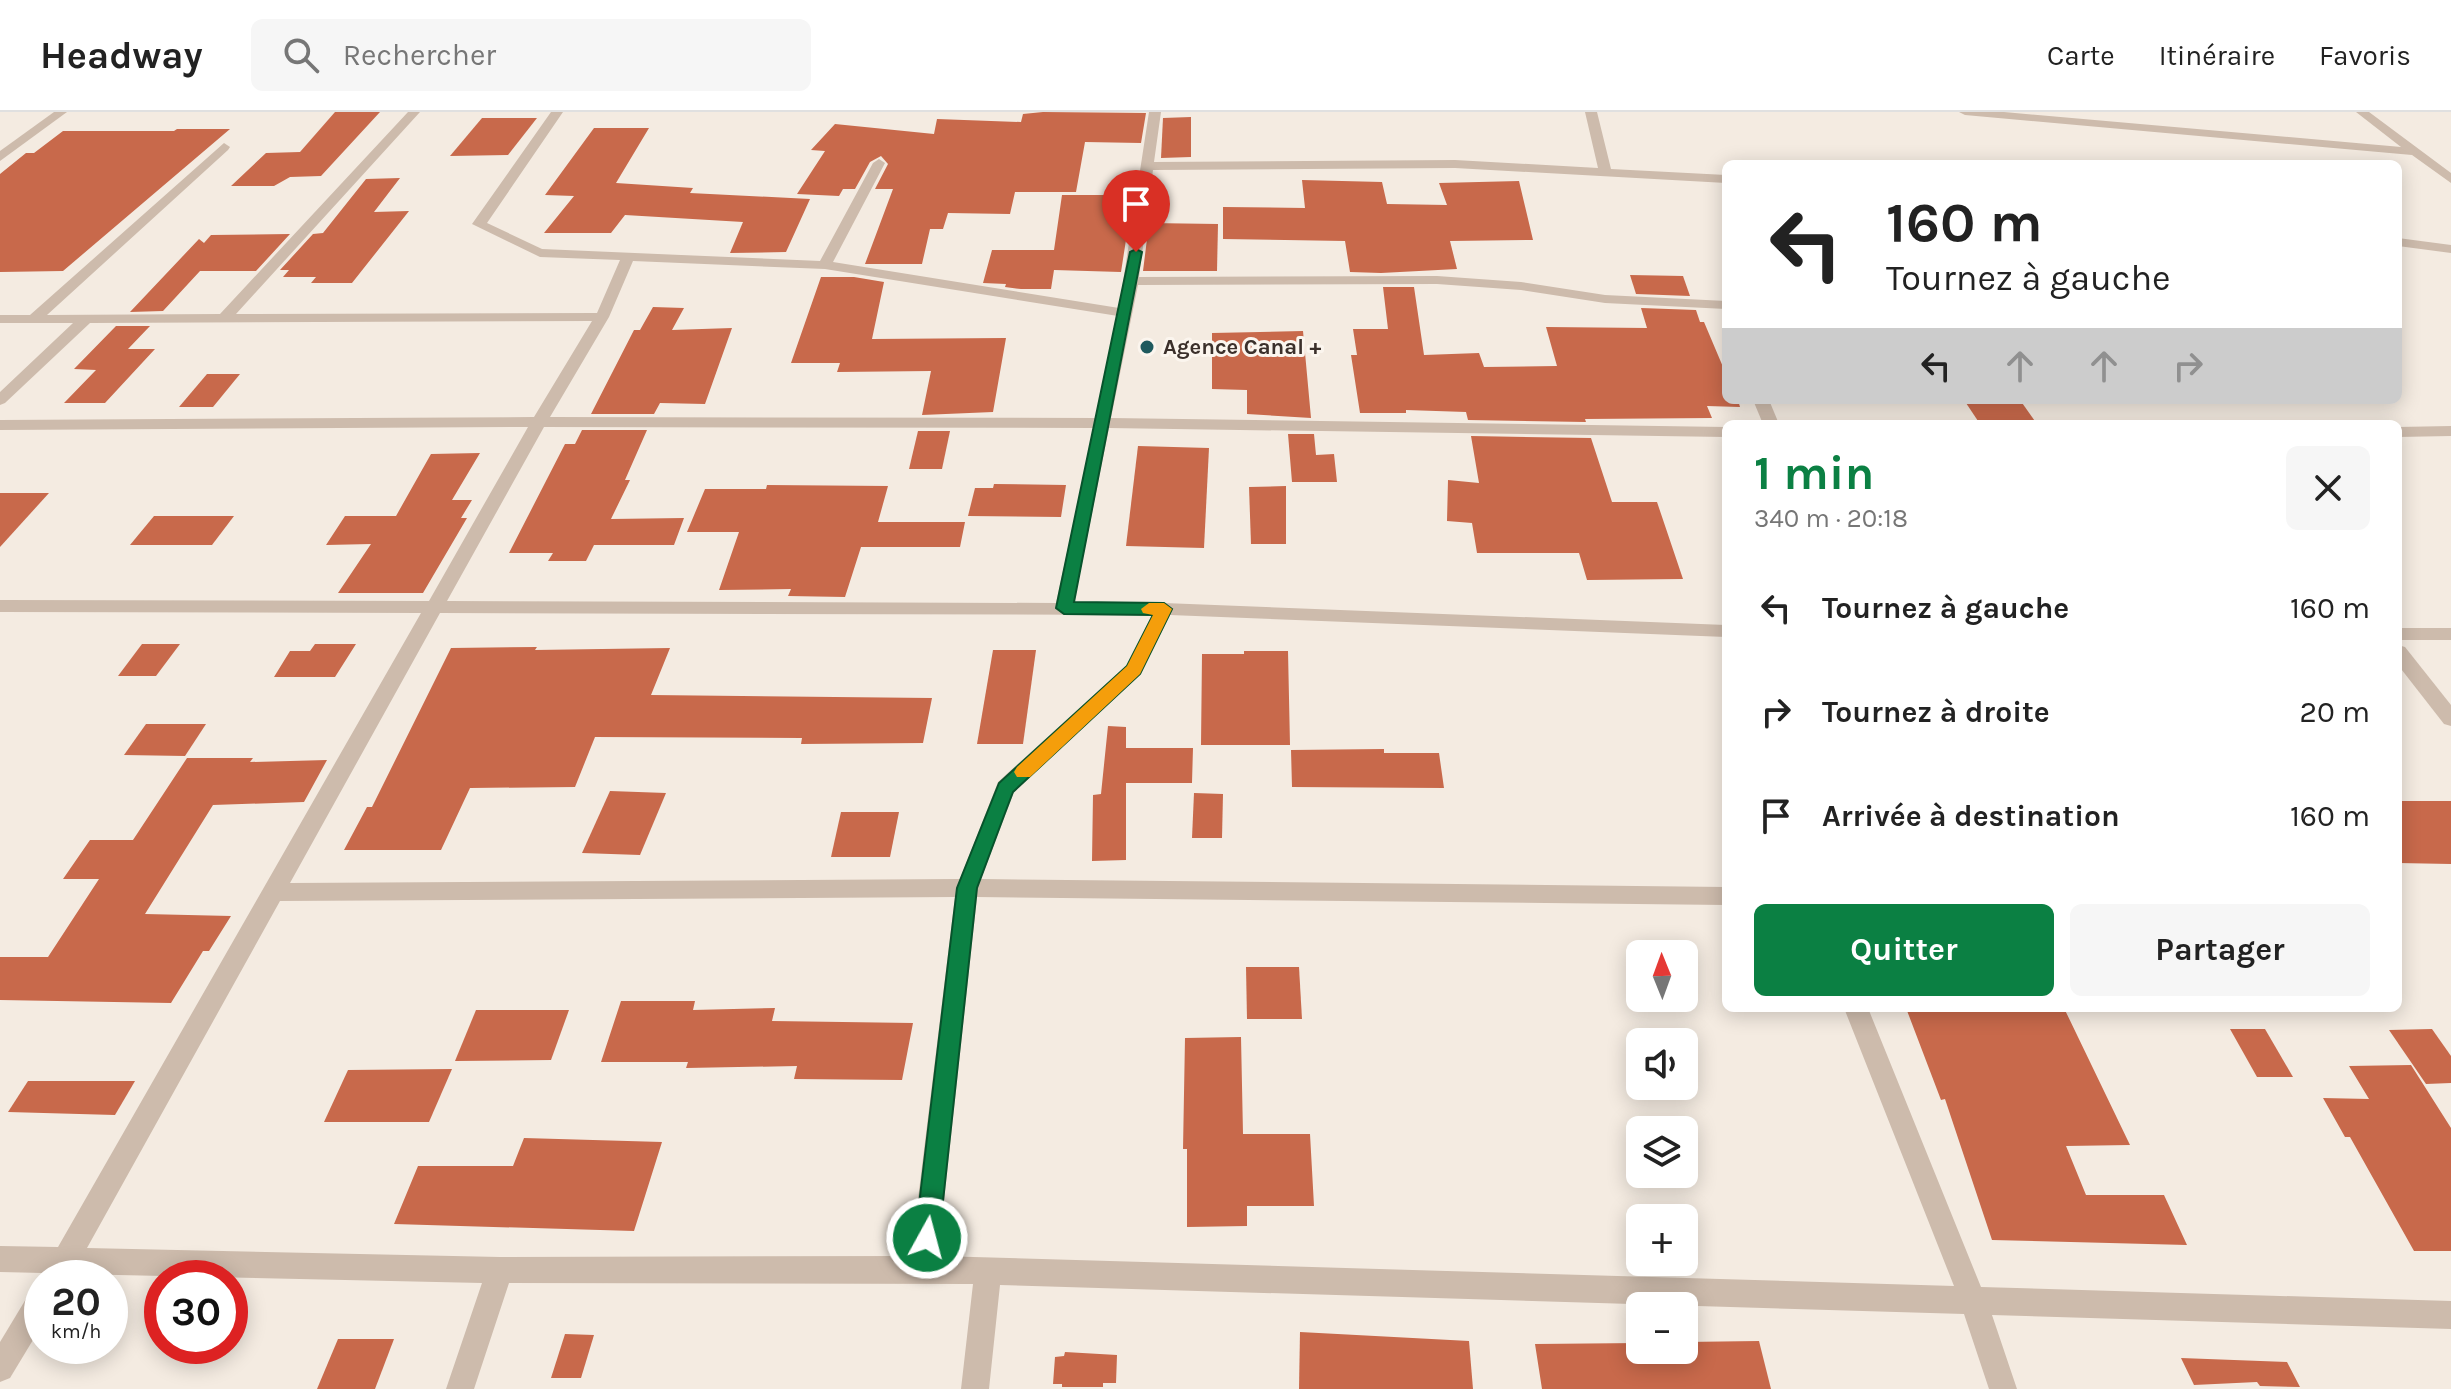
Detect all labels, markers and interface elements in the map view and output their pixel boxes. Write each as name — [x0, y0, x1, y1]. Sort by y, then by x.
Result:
search box — [251, 19, 811, 91]
text: Headway — [40, 33, 203, 78]
icon: search — [279, 33, 323, 77]
text: Rechercher — [343, 37, 496, 73]
text: Carte — [2047, 39, 2115, 72]
text: Itinéraire — [2159, 39, 2275, 72]
text: Favoris — [2319, 39, 2411, 72]
pin — [1102, 170, 1170, 252]
icon: arrive — [1114, 182, 1158, 226]
text: 160 m — [1886, 190, 2043, 255]
icon: left — [1754, 192, 1858, 296]
text: Tournez à gauche — [1886, 257, 2171, 299]
place label: Agence Canal + — [1163, 334, 1321, 360]
marker: Agence Canal + — [1138, 338, 1156, 356]
icon: left — [1914, 344, 1958, 388]
icon: ahead — [1998, 344, 2042, 388]
icon: ahead — [2082, 344, 2126, 388]
icon: right — [2166, 344, 2210, 388]
text: 1 min — [1754, 445, 1874, 501]
button: close — [2286, 446, 2370, 530]
text: 340 m · 20:18 — [1754, 503, 1908, 534]
icon: left — [1754, 586, 1798, 630]
text: Tournez à gauche — [1822, 590, 2069, 626]
text: 160 m — [2290, 590, 2370, 626]
icon: right — [1754, 690, 1798, 734]
text: Tournez à droite — [1822, 694, 2050, 730]
text: 20 m — [2300, 694, 2370, 730]
icon: arrive — [1754, 794, 1798, 838]
text: Arrivée à destination — [1822, 798, 2120, 834]
text: 160 m — [2290, 798, 2370, 834]
button: Quitter — [1754, 904, 2054, 996]
button: Partager — [2070, 904, 2370, 996]
north arrow — [1626, 940, 1698, 1012]
map controls — [1626, 940, 1698, 1364]
button: sound — [1626, 1028, 1698, 1100]
button: layers — [1626, 1116, 1698, 1188]
position arrow — [885, 1196, 969, 1280]
button: + — [1626, 1204, 1698, 1276]
speed limit sign: 30 — [144, 1260, 248, 1364]
text: 20 — [51, 1278, 101, 1325]
button: − — [1626, 1292, 1698, 1364]
text: km/h — [51, 1320, 101, 1343]

